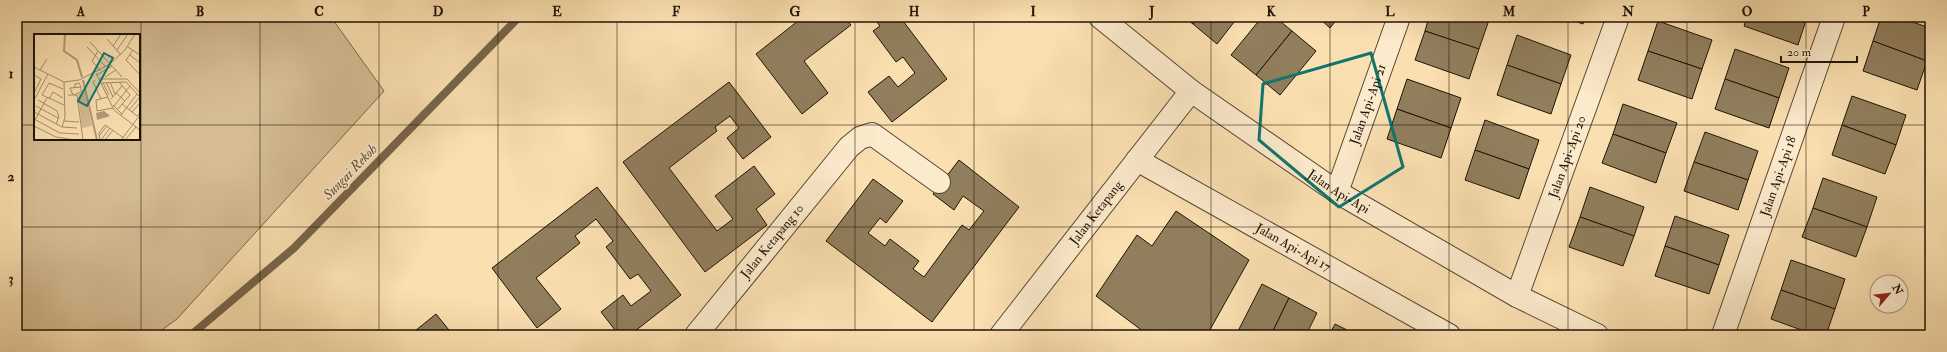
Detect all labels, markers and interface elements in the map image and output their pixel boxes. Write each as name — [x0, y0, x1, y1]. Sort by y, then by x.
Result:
text: A — [76, 4, 86, 20]
text: B — [196, 4, 204, 20]
text: C — [314, 4, 324, 20]
text: D — [433, 4, 444, 20]
text: E — [552, 4, 562, 20]
text: F — [672, 4, 681, 20]
text: G — [790, 4, 801, 20]
text: H — [909, 4, 920, 20]
text: I — [1030, 4, 1036, 20]
text: J — [1148, 4, 1155, 21]
text: K — [1266, 4, 1276, 20]
text: L — [1385, 4, 1395, 20]
text: M — [1502, 4, 1516, 20]
text: N — [1621, 4, 1634, 20]
text: O — [1742, 4, 1753, 20]
text: P — [1862, 4, 1870, 20]
inset map — [34, 34, 140, 140]
scale bar — [1781, 38, 1857, 64]
text: 20 m — [1787, 45, 1812, 60]
street label: Jalan Api-Api 21 — [1346, 62, 1390, 148]
text: 1 — [9, 66, 14, 82]
street label: Jalan Api-Api 20 — [1545, 113, 1590, 201]
street label: Jalan Api-Api 18 — [1757, 134, 1800, 220]
water label: Sungai Rekoh — [319, 141, 381, 204]
street label: Jalan Api-Api — [1304, 165, 1373, 217]
text: 2 — [8, 169, 15, 185]
street label: Jalan Ketapang — [1066, 177, 1127, 249]
street label: Jalan Ketapang 10 — [737, 201, 807, 282]
street label: Jalan Api-Api 17 — [1252, 220, 1334, 275]
text: 3 — [9, 271, 14, 287]
north arrow — [1869, 274, 1909, 314]
text: N — [1889, 281, 1906, 298]

